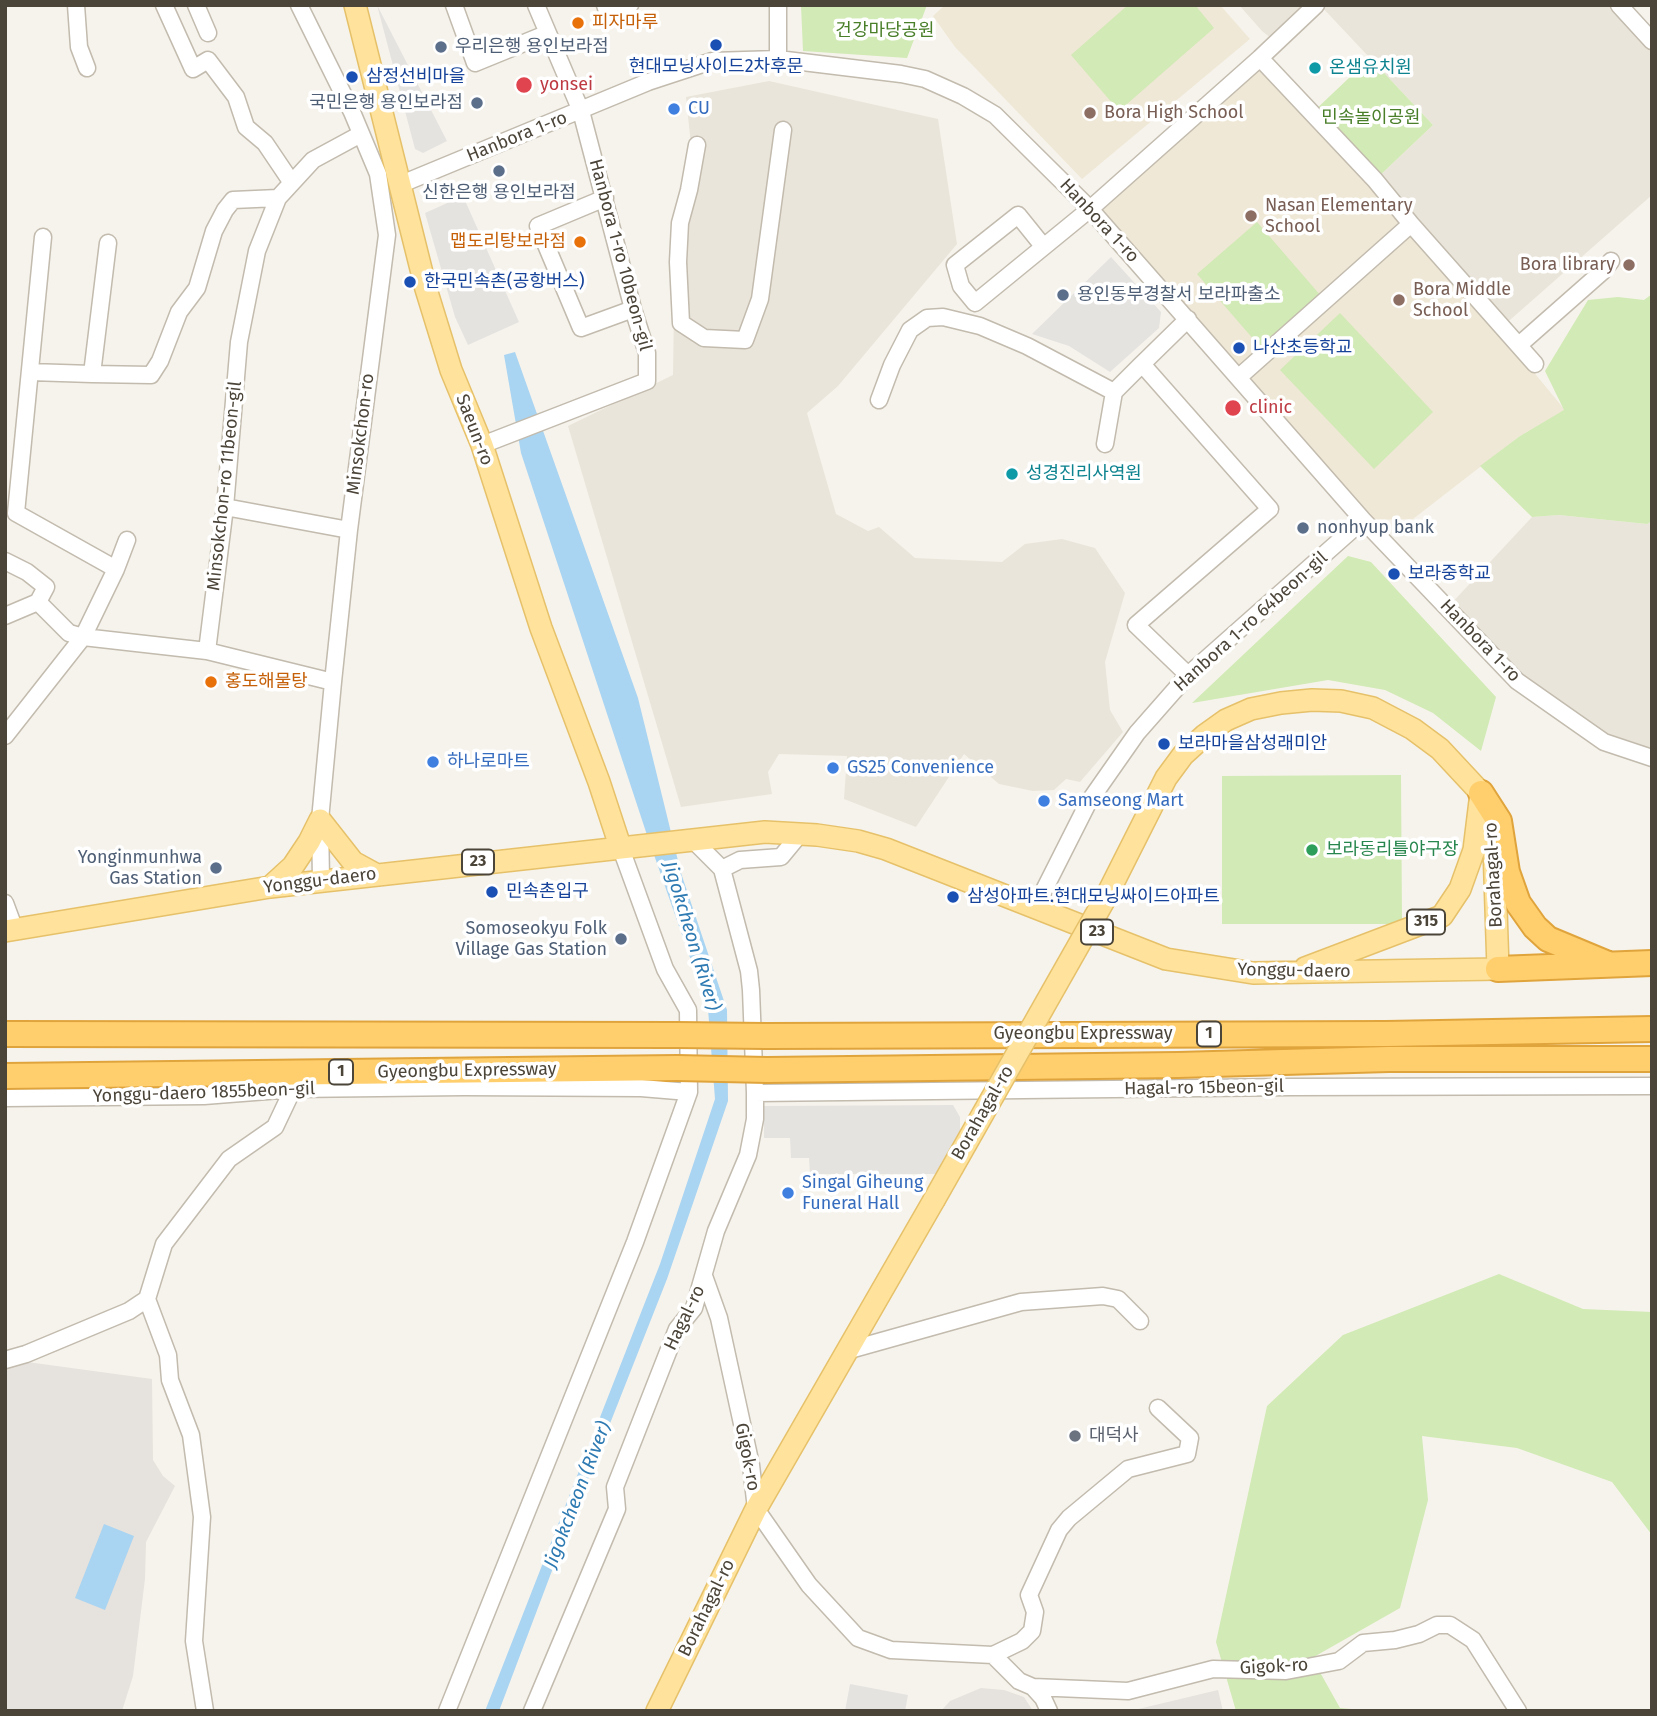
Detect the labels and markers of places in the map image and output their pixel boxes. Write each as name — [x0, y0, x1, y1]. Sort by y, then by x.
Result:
place label: 피자마루 — [592, 12, 658, 34]
marker: 피자마루 — [570, 15, 586, 31]
place label: 우리은행 용인보라점 — [455, 36, 609, 58]
marker: 현대모닝사이드2차후문 — [708, 37, 724, 53]
marker: 우리은행 용인보라점 — [433, 39, 449, 55]
place label: 현대모닝사이드2차후문 — [629, 56, 803, 78]
place label: 온샘유치원 — [1329, 57, 1412, 79]
marker: 온샘유치원 — [1307, 60, 1323, 76]
place label: 삼정선비마을 — [366, 66, 465, 88]
marker: 삼정선비마을 — [344, 69, 360, 85]
place label: yonsei — [540, 74, 593, 96]
marker: yonsei — [514, 75, 534, 95]
place label: 국민은행 용인보라점 — [309, 92, 463, 114]
marker: 국민은행 용인보라점 — [469, 95, 485, 111]
place label: CU — [688, 98, 710, 120]
marker: CU — [666, 101, 682, 117]
place label: Bora High School — [1104, 102, 1244, 124]
marker: Bora High School — [1082, 105, 1098, 121]
marker: 신한은행 용인보라점 — [491, 163, 507, 179]
place label: 신한은행 용인보라점 — [422, 182, 576, 204]
place label: Nasan Elementary School — [1265, 195, 1412, 238]
marker: Nasan Elementary School — [1243, 208, 1259, 224]
place label: 맵도리탕보라점 — [450, 231, 566, 253]
marker: 맵도리탕보라점 — [572, 234, 588, 250]
place label: Bora library — [1520, 254, 1615, 276]
marker: Bora library — [1621, 257, 1637, 273]
place label: 한국민속촌(공항버스) — [424, 271, 585, 293]
marker: 한국민속촌(공항버스) — [402, 274, 418, 290]
place label: Bora Middle School — [1413, 279, 1511, 322]
place label: 용인동부경찰서 보라파출소 — [1077, 284, 1280, 306]
marker: 용인동부경찰서 보라파출소 — [1055, 287, 1071, 303]
marker: Bora Middle School — [1391, 292, 1407, 308]
place label: 나산초등학교 — [1253, 337, 1352, 359]
marker: 나산초등학교 — [1231, 340, 1247, 356]
place label: clinic — [1249, 397, 1292, 419]
marker: clinic — [1223, 398, 1243, 418]
place label: 성경진리사역원 — [1026, 463, 1142, 485]
marker: 성경진리사역원 — [1004, 466, 1020, 482]
place label: nonhyup bank — [1317, 517, 1434, 539]
marker: nonhyup bank — [1295, 520, 1311, 536]
place label: 보라중학교 — [1408, 563, 1491, 585]
marker: 보라중학교 — [1386, 566, 1402, 582]
place label: 홍도해물탕 — [225, 671, 308, 693]
marker: 홍도해물탕 — [203, 674, 219, 690]
place label: 보라마을삼성래미안 — [1178, 733, 1327, 755]
marker: 보라마을삼성래미안 — [1156, 736, 1172, 752]
place label: 하나로마트 — [447, 751, 530, 773]
marker: 하나로마트 — [425, 754, 441, 770]
place label: GS25 Convenience — [847, 757, 994, 779]
marker: GS25 Convenience — [825, 760, 841, 776]
place label: Samseong Mart — [1058, 790, 1184, 812]
marker: Samseong Mart — [1036, 793, 1052, 809]
place label: 보라동리틀야구장 — [1326, 839, 1458, 861]
marker: 보라동리틀야구장 — [1304, 842, 1320, 858]
place label: Yonginmunhwa Gas Station — [78, 847, 202, 890]
marker: Yonginmunhwa Gas Station — [208, 860, 224, 876]
place label: 민속촌입구 — [506, 881, 589, 903]
marker: 민속촌입구 — [484, 884, 500, 900]
place label: 삼성아파트.현대모닝싸이드아파트 — [967, 886, 1220, 908]
marker: 삼성아파트.현대모닝싸이드아파트 — [945, 889, 961, 905]
place label: Somoseokyu Folk Village Gas Station — [455, 918, 607, 960]
marker: Somoseokyu Folk Village Gas Station — [613, 931, 629, 947]
place label: Singal Giheung Funeral Hall — [802, 1172, 923, 1214]
marker: Singal Giheung Funeral Hall — [780, 1185, 796, 1201]
place label: 대덕사 — [1089, 1425, 1139, 1447]
marker: 대덕사 — [1067, 1428, 1083, 1444]

